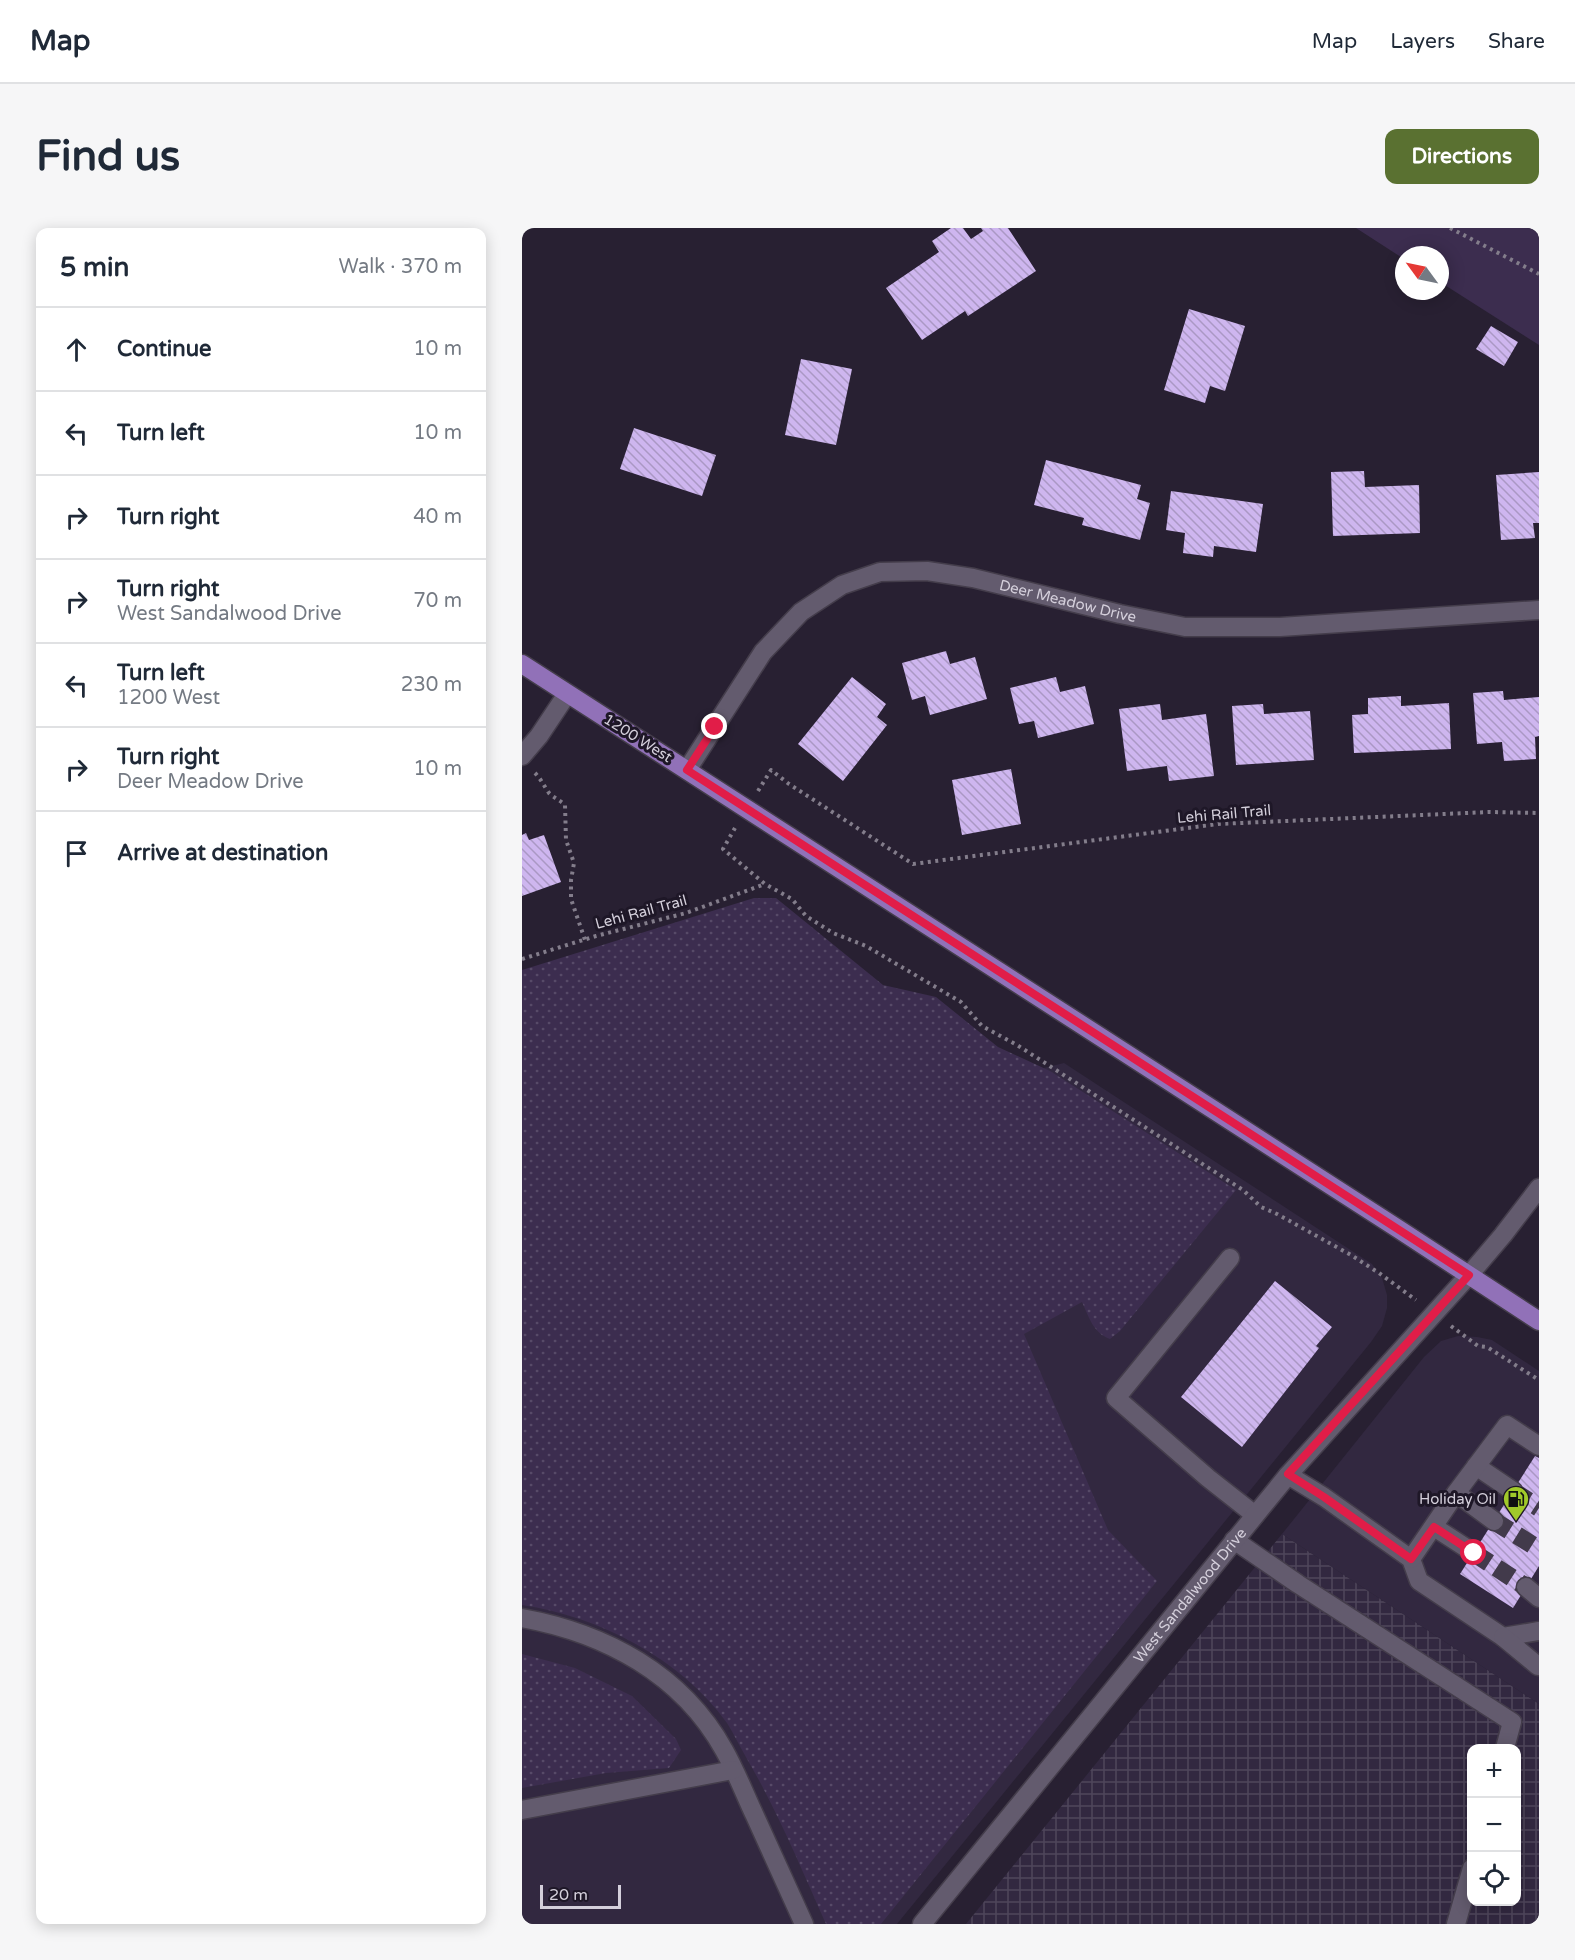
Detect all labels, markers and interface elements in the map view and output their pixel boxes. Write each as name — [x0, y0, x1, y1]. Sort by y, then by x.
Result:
text: Map — [30, 24, 90, 58]
text: Map — [1312, 29, 1357, 54]
text: Layers — [1390, 29, 1455, 54]
text: Share — [1488, 29, 1545, 54]
button: Directions — [1385, 129, 1539, 184]
text: Find us — [36, 131, 180, 182]
north arrow — [1395, 246, 1449, 300]
text: 5 min — [60, 252, 129, 283]
text: Walk · 370 m — [339, 255, 462, 279]
icon: ahead — [60, 333, 93, 366]
text: Continue — [117, 336, 212, 362]
text: 10 m — [413, 337, 462, 361]
icon: left — [60, 417, 93, 450]
text: Turn left — [117, 420, 205, 446]
text: 10 m — [413, 421, 462, 445]
icon: right — [60, 501, 93, 534]
text: Turn right — [117, 504, 219, 530]
text: 40 m — [413, 505, 462, 529]
text: Turn right — [117, 576, 219, 602]
street label: Deer Meadow Drive — [998, 576, 1138, 626]
icon: right — [60, 585, 93, 618]
text: 70 m — [413, 589, 462, 613]
text: West Sandalwood Drive — [117, 602, 342, 626]
text: Turn left — [117, 660, 205, 686]
icon: left — [60, 669, 93, 702]
text: 230 m — [401, 673, 462, 697]
text: 1200 West — [117, 686, 220, 710]
street label: 1200 West — [600, 710, 676, 766]
route end — [701, 713, 727, 739]
text: Turn right — [117, 744, 219, 770]
icon: right — [60, 753, 93, 786]
text: 10 m — [413, 757, 462, 781]
text: Deer Meadow Drive — [117, 770, 304, 794]
street label: Lehi Rail Trail — [1176, 801, 1272, 827]
icon: arrive — [60, 837, 93, 870]
text: Arrive at destination — [117, 840, 328, 866]
street label: Lehi Rail Trail — [593, 891, 689, 933]
fuel station icon: Holiday Oil — [1501, 1484, 1531, 1522]
place label: Holiday Oil — [1419, 1490, 1496, 1508]
street label: West Sandalwood Drive — [1130, 1524, 1250, 1666]
route start — [1460, 1539, 1486, 1565]
map controls — [1467, 1744, 1521, 1906]
button: + — [1467, 1744, 1521, 1798]
button: − — [1467, 1798, 1521, 1852]
button: locate — [1467, 1852, 1521, 1906]
scale bar — [540, 1882, 621, 1910]
text: 20 m — [549, 1885, 588, 1905]

